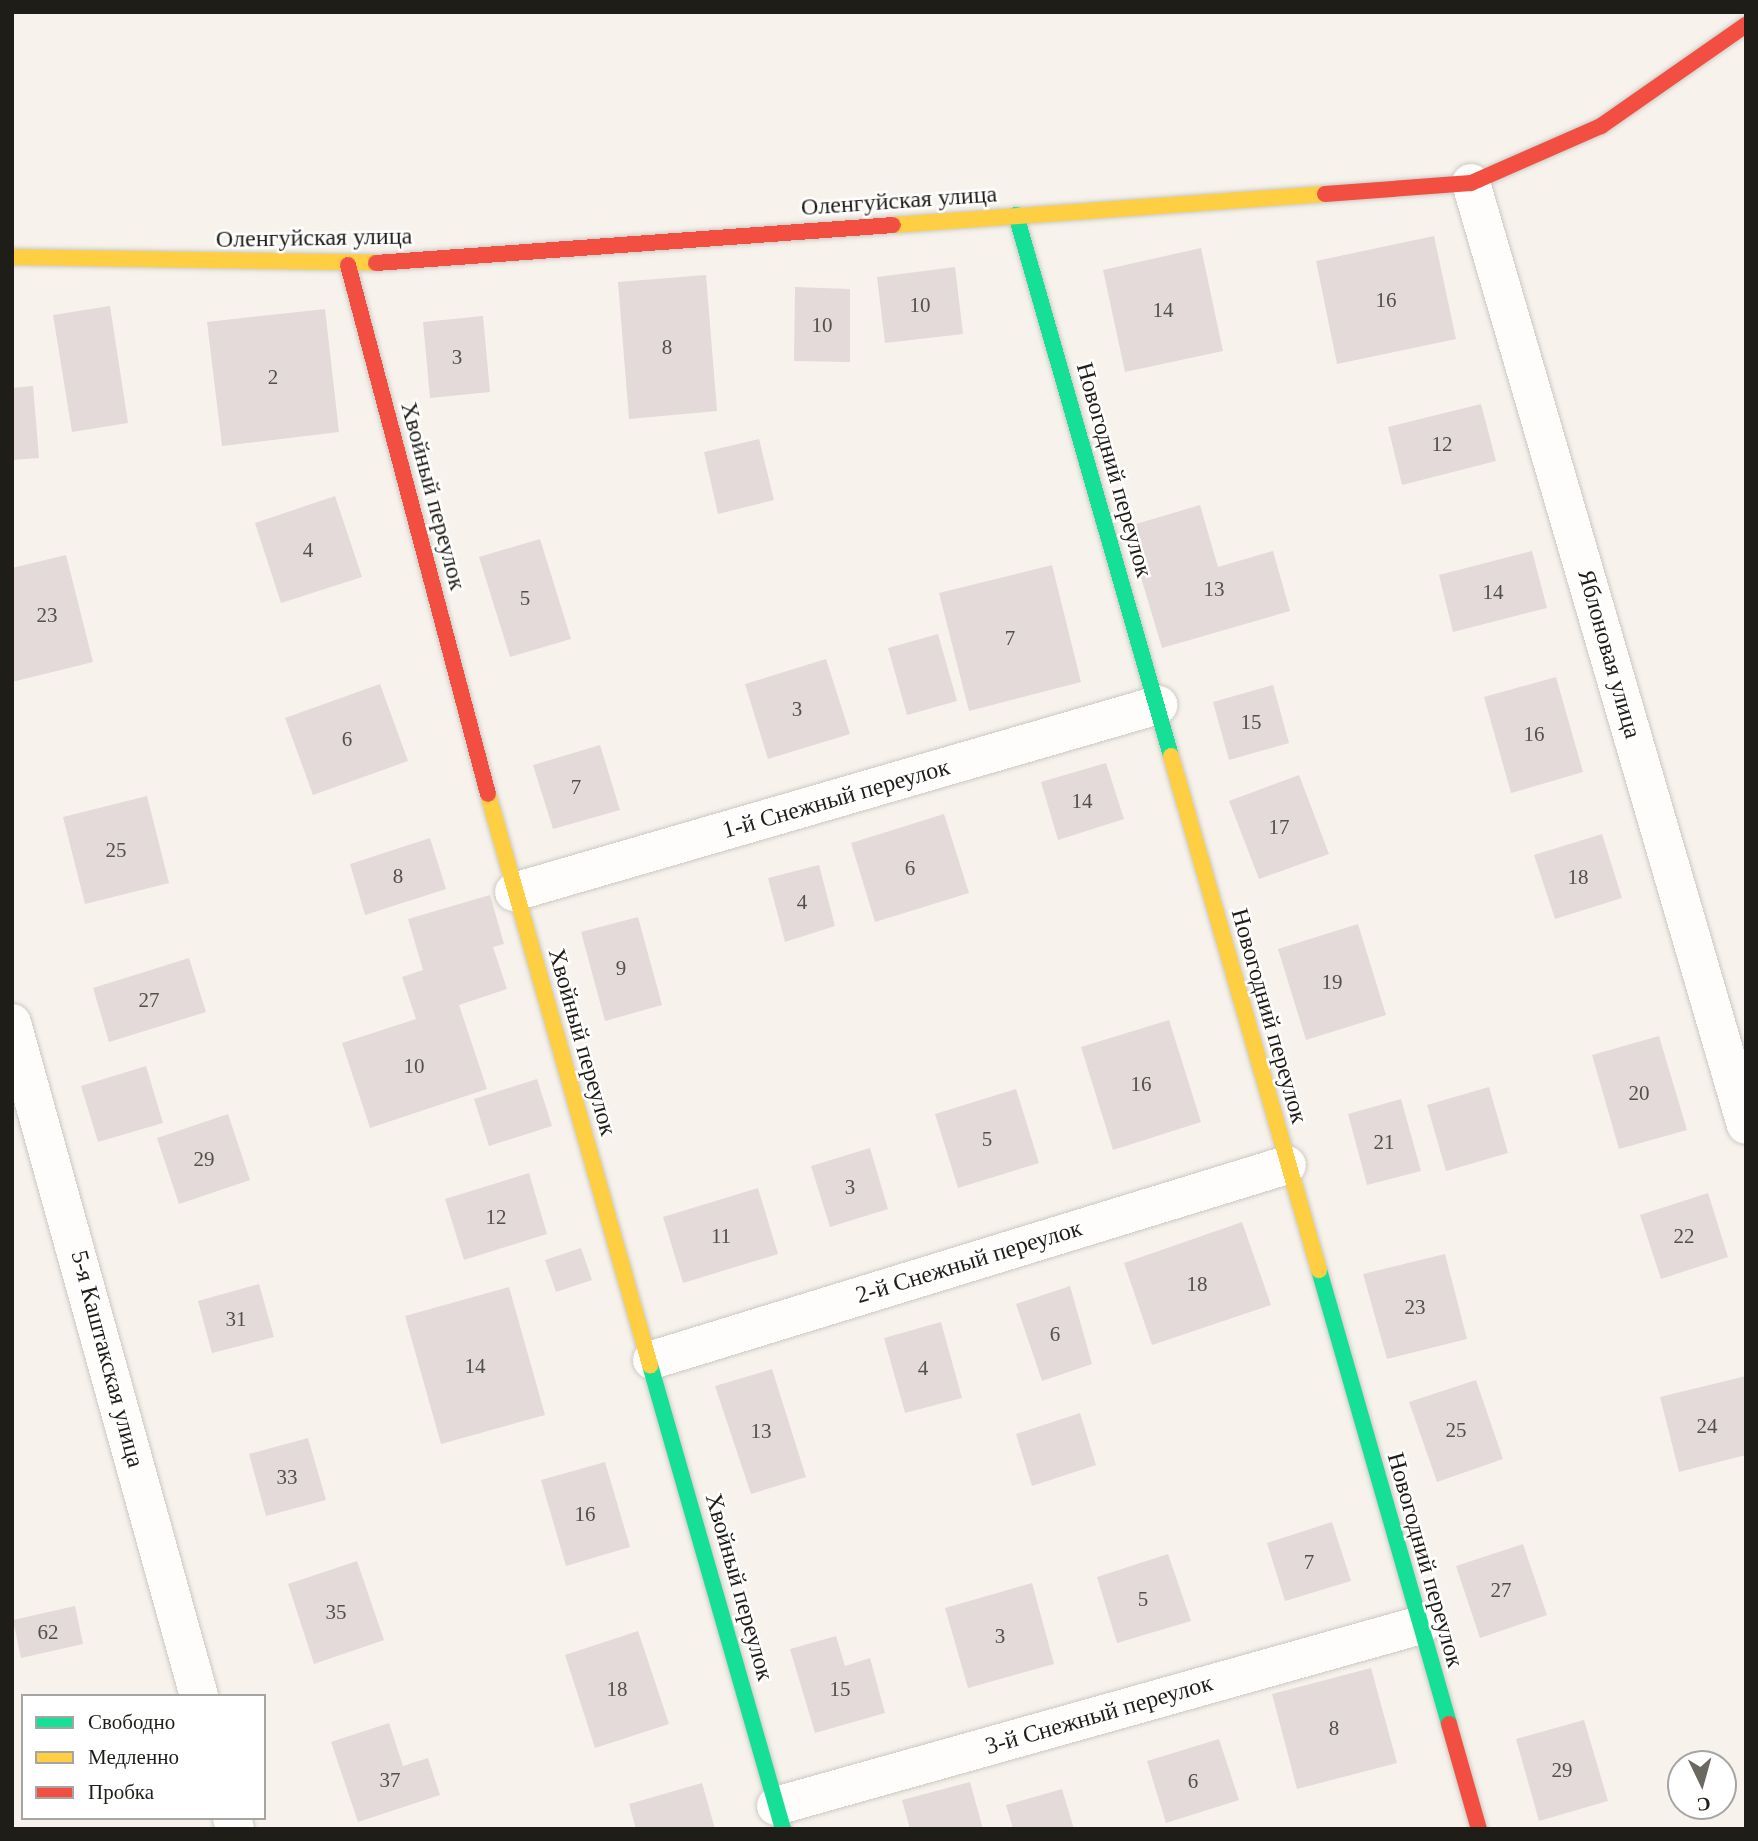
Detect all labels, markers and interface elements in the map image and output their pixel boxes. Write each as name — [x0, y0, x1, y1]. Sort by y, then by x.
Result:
street label: Оленгуйская улица — [800, 180, 998, 222]
street label: Оленгуйская улица — [216, 222, 412, 254]
house number: 16 — [1376, 287, 1396, 313]
house number: 10 — [909, 292, 930, 318]
house number: 14 — [1152, 297, 1174, 323]
house number: 10 — [812, 312, 832, 338]
house number: 8 — [662, 334, 672, 360]
house number: 3 — [452, 344, 462, 370]
street label: Новогодний переулок — [1070, 359, 1158, 581]
house number: 2 — [268, 364, 278, 390]
street label: Хвойный переулок — [394, 399, 472, 593]
house number: 12 — [1432, 431, 1452, 457]
house number: 4 — [303, 537, 313, 563]
street label: Яблоновая улица — [1571, 566, 1647, 742]
house number: 13 — [1204, 576, 1224, 602]
house number: 14 — [1482, 579, 1504, 605]
house number: 5 — [520, 585, 530, 611]
house number: 23 — [36, 602, 58, 628]
house number: 7 — [1005, 625, 1015, 651]
house number: 3 — [792, 696, 802, 722]
house number: 15 — [1240, 709, 1262, 735]
house number: 16 — [1524, 721, 1544, 747]
house number: 6 — [342, 726, 352, 752]
street label: 1-й Снежный переулок — [719, 753, 953, 845]
house number: 7 — [571, 774, 581, 800]
house number: 14 — [1072, 788, 1092, 814]
house number: 17 — [1268, 814, 1290, 840]
house number: 25 — [106, 837, 127, 863]
house number: 6 — [905, 855, 915, 881]
house number: 8 — [393, 863, 403, 889]
house number: 18 — [1568, 864, 1588, 890]
house number: 4 — [797, 889, 807, 915]
street label: Новогодний переулок — [1225, 905, 1313, 1127]
street label: Хвойный переулок — [542, 945, 622, 1139]
house number: 9 — [616, 955, 626, 981]
house number: 19 — [1322, 969, 1342, 995]
house number: 27 — [138, 987, 160, 1013]
house number: 10 — [404, 1053, 424, 1079]
house number: 16 — [1130, 1071, 1152, 1097]
house number: 20 — [1628, 1080, 1650, 1106]
house number: 5 — [982, 1126, 992, 1152]
house number: 21 — [1374, 1129, 1394, 1155]
house number: 29 — [194, 1146, 214, 1172]
house number: 3 — [845, 1174, 855, 1200]
house number: 12 — [486, 1204, 506, 1230]
street label: 2-й Снежный переулок — [852, 1214, 1086, 1310]
house number: 11 — [711, 1223, 731, 1249]
house number: 22 — [1674, 1223, 1694, 1249]
street label: 5-я Каштакская улица — [64, 1247, 150, 1471]
house number: 18 — [1186, 1271, 1208, 1297]
house number: 23 — [1404, 1294, 1426, 1320]
house number: 31 — [226, 1306, 246, 1332]
house number: 6 — [1050, 1321, 1060, 1347]
house number: 14 — [464, 1353, 486, 1379]
house number: 4 — [918, 1355, 928, 1381]
house number: 24 — [1696, 1413, 1718, 1439]
house number: 25 — [1446, 1417, 1466, 1443]
house number: 13 — [750, 1418, 772, 1444]
street label: Новогодний переулок — [1381, 1449, 1469, 1671]
house number: 33 — [276, 1464, 298, 1490]
street label: Хвойный переулок — [699, 1490, 779, 1684]
house number: 16 — [574, 1501, 596, 1527]
house number: 7 — [1304, 1549, 1314, 1575]
house number: 27 — [1490, 1577, 1512, 1603]
house number: 5 — [1138, 1586, 1148, 1612]
house number: 35 — [326, 1599, 346, 1625]
house number: 62 — [38, 1619, 58, 1645]
house number: 3 — [995, 1623, 1005, 1649]
street label: 3-й Снежный переулок — [982, 1669, 1216, 1761]
house number: 18 — [606, 1676, 628, 1702]
house number: 15 — [830, 1676, 850, 1702]
legend — [21, 1694, 266, 1820]
text: Свободно — [88, 1710, 175, 1734]
house number: 8 — [1329, 1715, 1339, 1741]
text: Медленно — [88, 1745, 179, 1769]
north arrow — [1667, 1750, 1737, 1820]
house number: 29 — [1552, 1757, 1572, 1783]
house number: 37 — [380, 1767, 400, 1793]
house number: 6 — [1188, 1768, 1198, 1794]
text: Пробка — [88, 1780, 154, 1804]
text: С — [1696, 1793, 1711, 1815]

